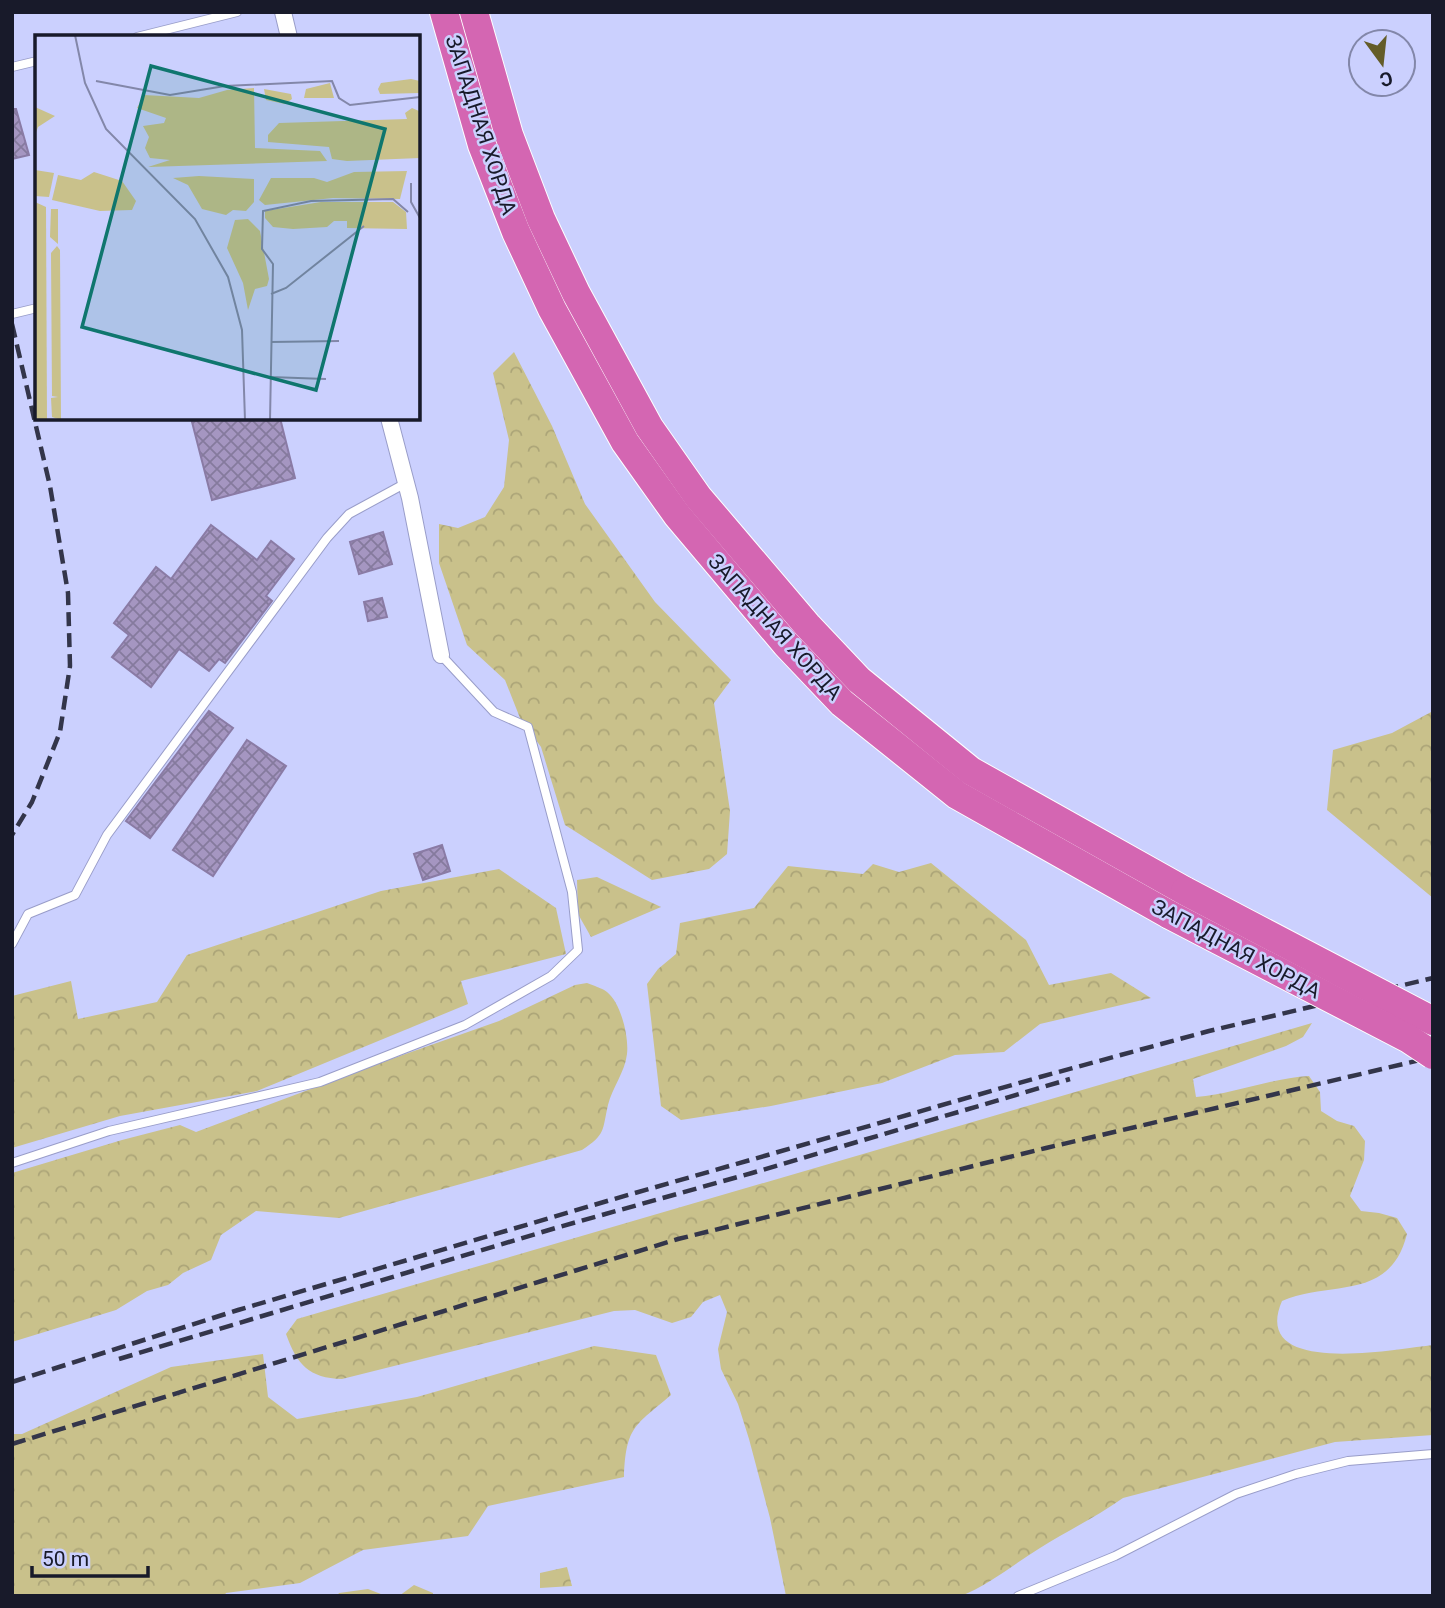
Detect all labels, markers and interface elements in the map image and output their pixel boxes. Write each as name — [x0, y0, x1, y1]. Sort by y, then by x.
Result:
north arrow — [1347, 28, 1417, 98]
street label: ЗАПАДНАЯ ХОРДА — [441, 32, 521, 218]
inset map — [35, 35, 420, 420]
text: С — [1377, 66, 1395, 92]
street label: ЗАПАДНАЯ ХОРДА — [703, 549, 847, 705]
street label: ЗАПАДНАЯ ХОРДА — [1148, 894, 1325, 1004]
scale bar — [32, 1534, 147, 1578]
text: 50 m — [42, 1547, 89, 1571]

